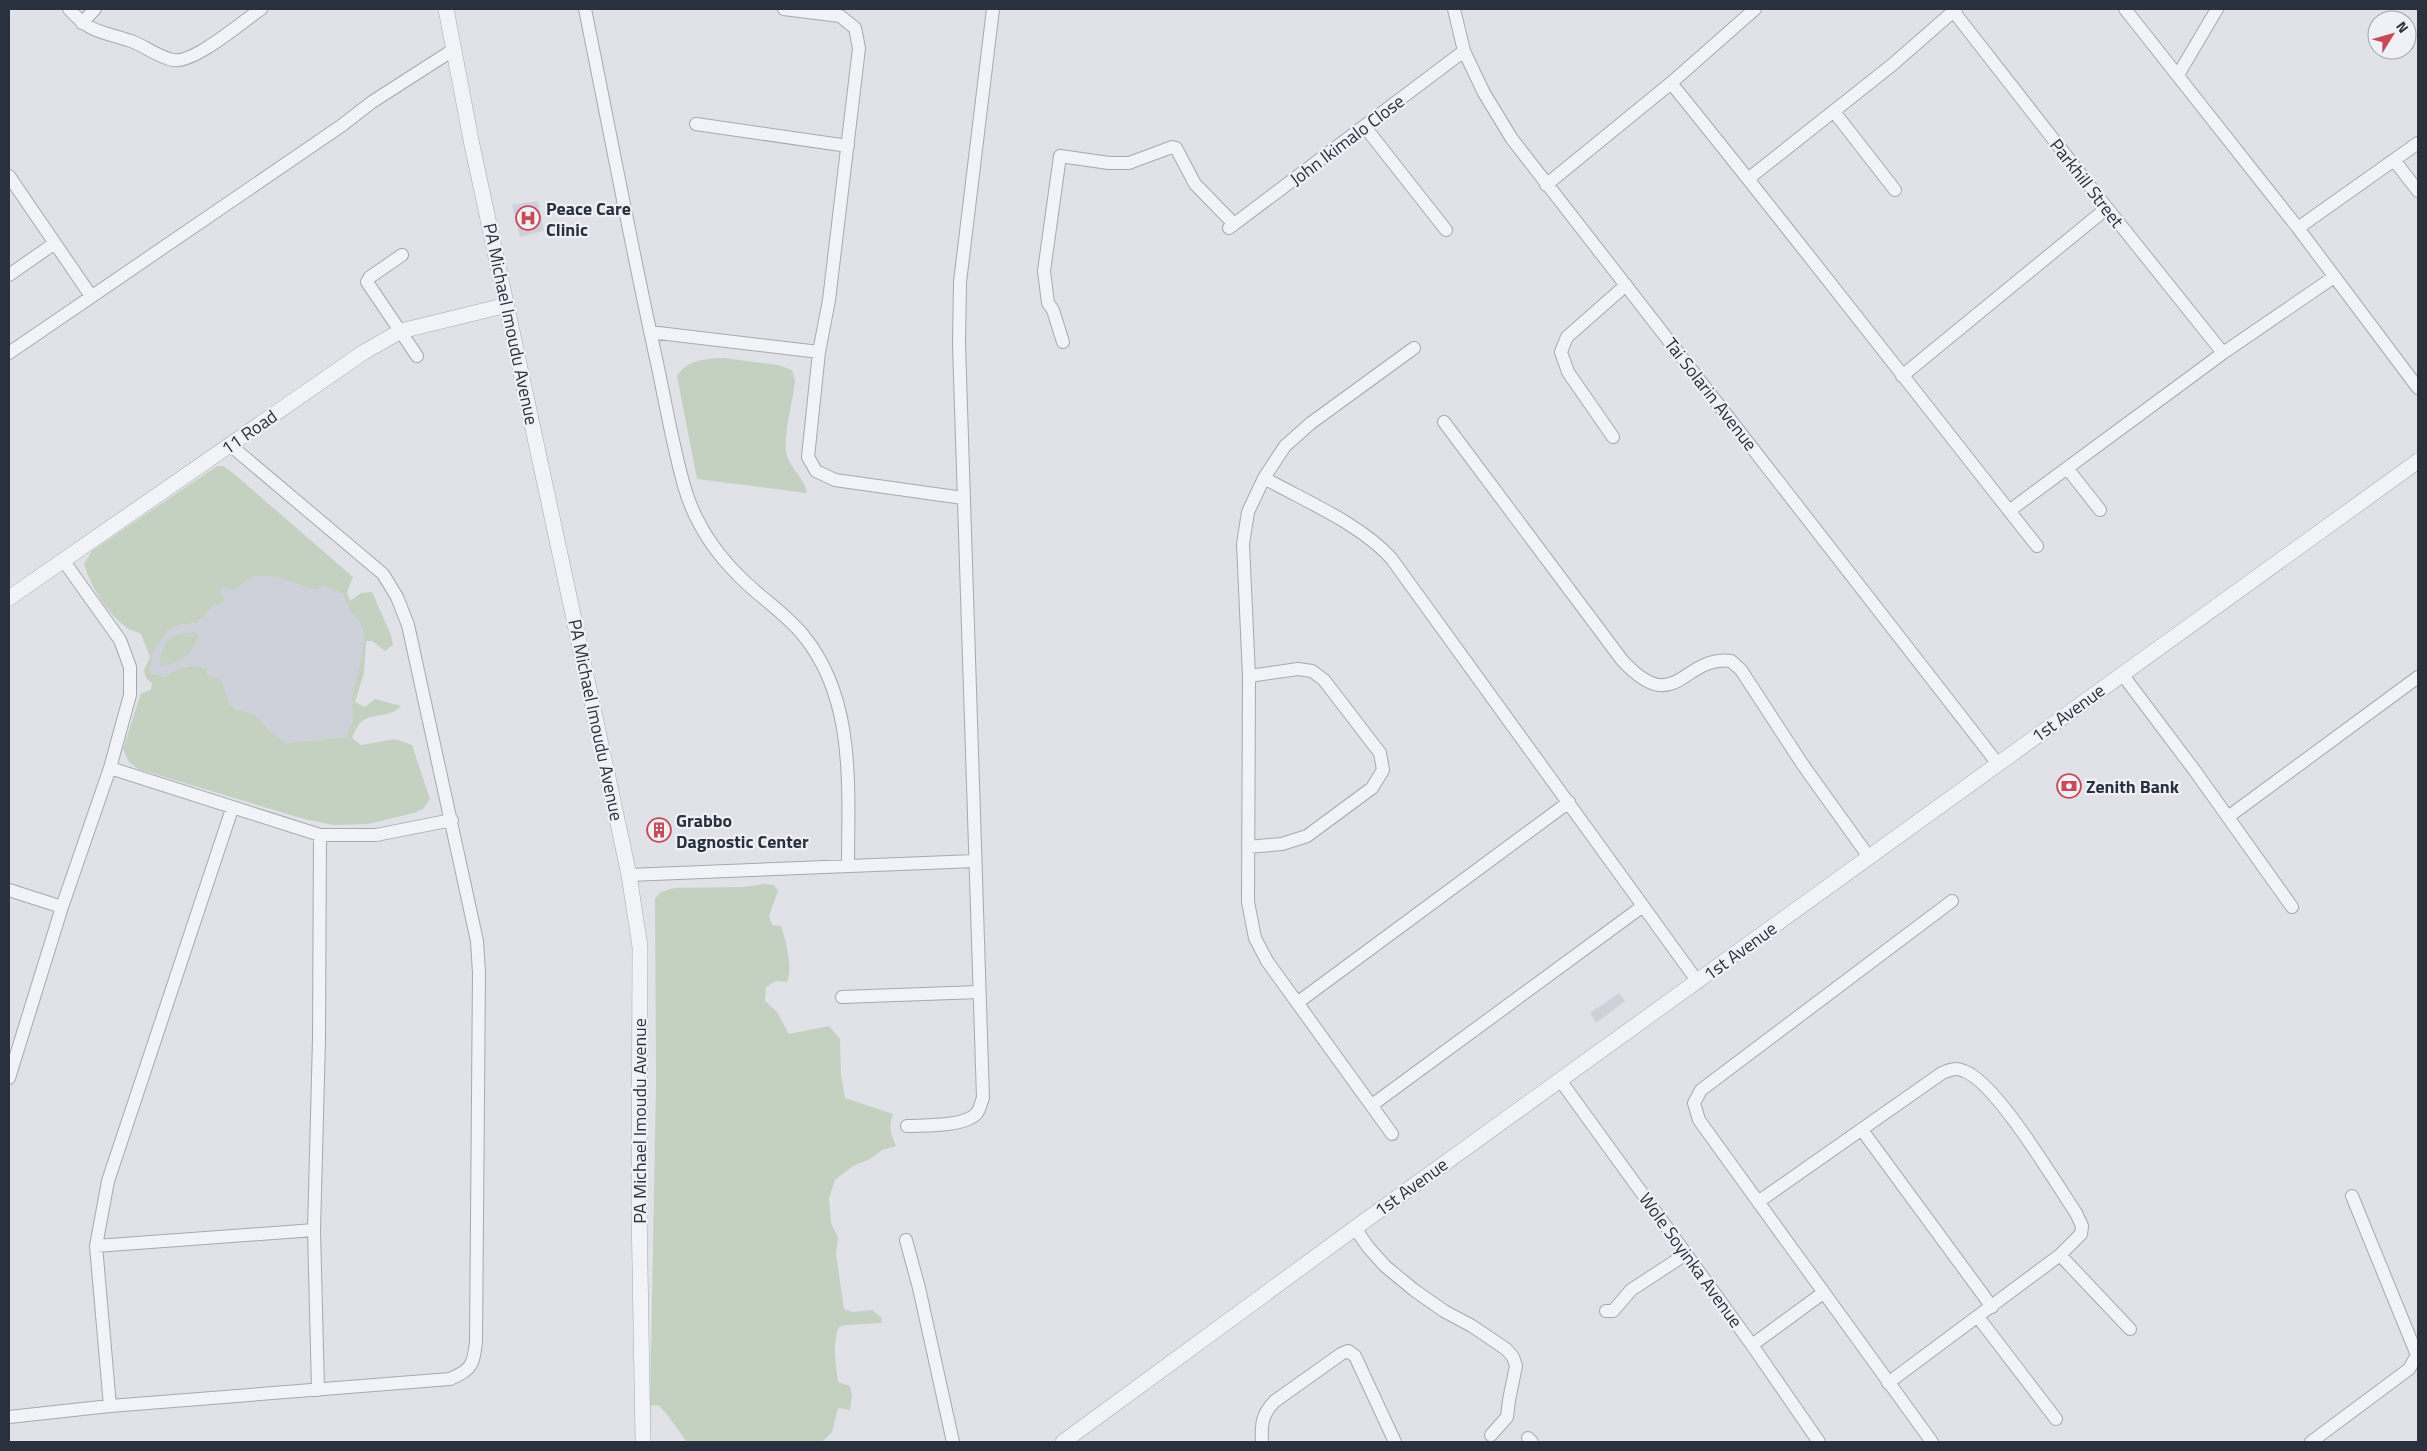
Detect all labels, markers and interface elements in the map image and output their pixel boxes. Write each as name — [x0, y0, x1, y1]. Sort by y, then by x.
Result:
north arrow — [2367, 10, 2417, 60]
text: N — [2391, 17, 2414, 37]
street label: John Ikimalo Close — [1284, 88, 1410, 192]
street label: Parkhill Street — [2044, 133, 2131, 234]
place label: Peace Care Clinic — [546, 195, 631, 243]
hospital icon: Peace Care Clinic — [515, 205, 541, 231]
street label: PA Michael Imoudu Avenue — [476, 221, 546, 427]
street label: Tai Solarin Avenue — [1658, 332, 1764, 456]
street label: 11 Road — [215, 403, 283, 461]
street label: PA Michael Imoudu Avenue — [561, 617, 631, 823]
street label: 1st Avenue — [2026, 677, 2110, 749]
bank icon: Zenith Bank — [2056, 773, 2082, 799]
place label: Zenith Bank — [2086, 773, 2180, 800]
place label: Grabbo Dagnostic Center — [676, 807, 809, 855]
building icon: Grabbo Dagnostic Center — [646, 817, 672, 843]
street label: 1st Avenue — [1698, 915, 1782, 987]
street label: PA Michael Imoudu Avenue — [626, 1018, 653, 1224]
street label: 1st Avenue — [1369, 1151, 1453, 1223]
street label: Wole Soyinka Avenue — [1633, 1187, 1749, 1333]

